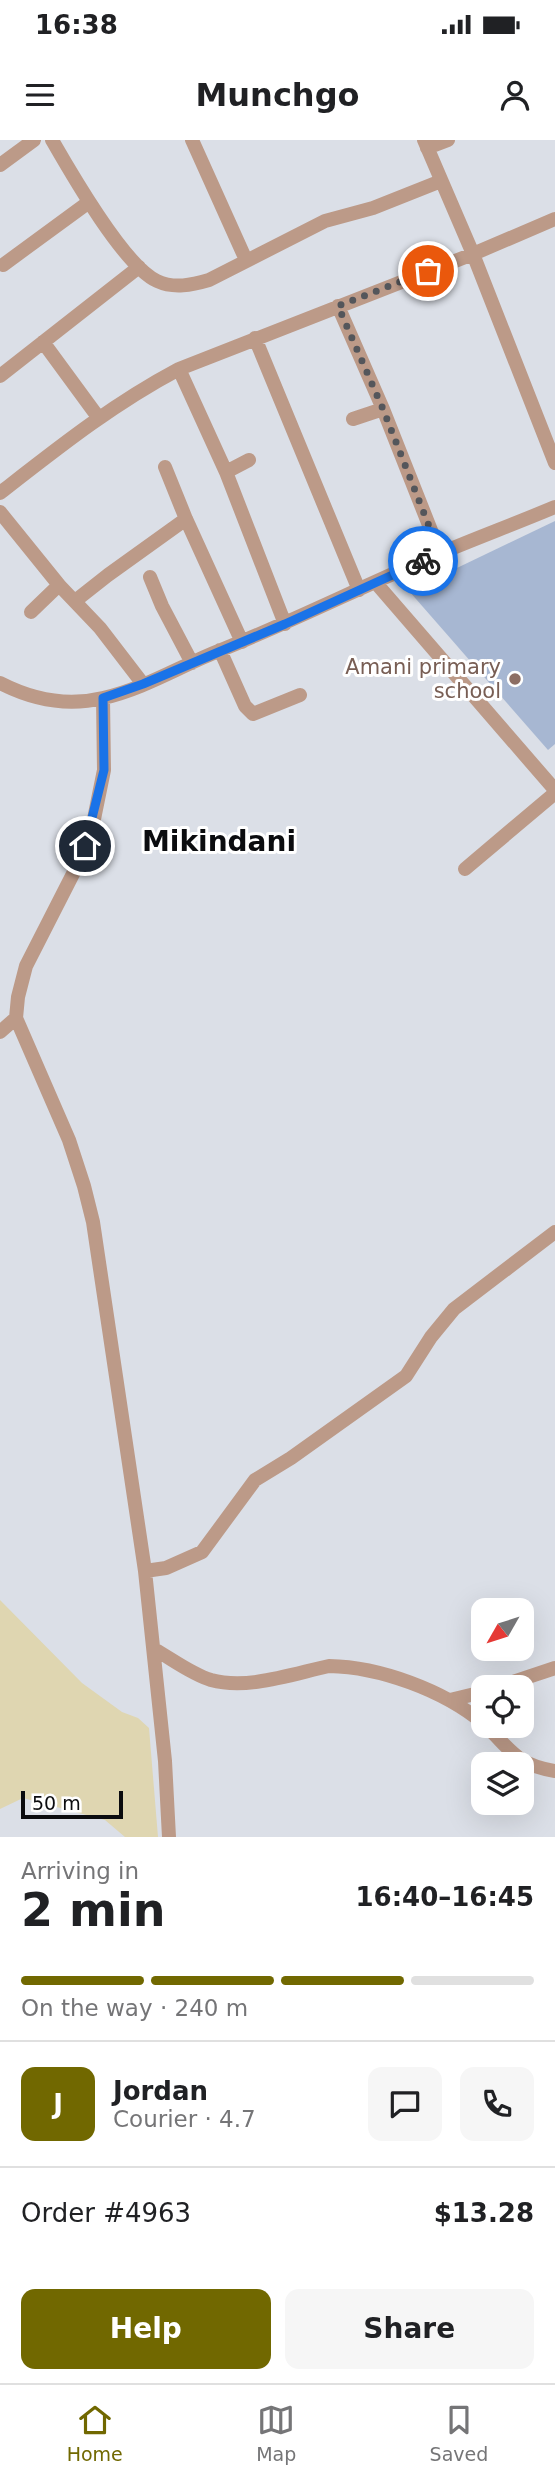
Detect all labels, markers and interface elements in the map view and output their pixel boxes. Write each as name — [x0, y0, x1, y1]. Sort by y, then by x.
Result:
text: 16:38 — [35, 10, 118, 40]
icon: menu — [21, 76, 59, 114]
text: Munchgo — [195, 76, 360, 114]
icon: person — [496, 76, 534, 114]
pin — [398, 241, 458, 301]
icon: bag — [409, 252, 447, 290]
courier — [388, 526, 458, 596]
icon: bike — [404, 542, 442, 580]
place label: Amani primary school — [345, 655, 501, 703]
marker: Amani primary school — [507, 671, 523, 687]
pin — [55, 816, 115, 876]
district label: Mikindani — [142, 825, 296, 858]
icon: home — [66, 827, 104, 865]
north arrow — [471, 1598, 534, 1661]
map controls — [471, 1598, 534, 1815]
button: locate — [471, 1675, 534, 1738]
button: layers — [471, 1752, 534, 1815]
scale bar — [21, 1788, 122, 1820]
text: 50 m — [32, 1792, 81, 1814]
text: Arriving in — [21, 1858, 139, 1884]
text: 16:40–16:45 — [355, 1882, 534, 1912]
text: 2 min — [21, 1883, 165, 1937]
text: On the way · 240 m — [21, 1995, 248, 2021]
button: chat — [368, 2067, 442, 2141]
button: phone — [460, 2067, 534, 2141]
text: Jordan — [113, 2076, 208, 2106]
text: J — [53, 2089, 63, 2119]
text: Courier · 4.7 — [113, 2106, 256, 2132]
text: Order #4963 — [21, 2198, 191, 2228]
text: $13.28 — [434, 2198, 534, 2228]
button: Help — [21, 2289, 271, 2369]
button: Share — [285, 2289, 534, 2369]
tab: Home — [67, 2401, 123, 2465]
tab: Map — [256, 2401, 296, 2465]
tab: Saved — [430, 2401, 488, 2465]

